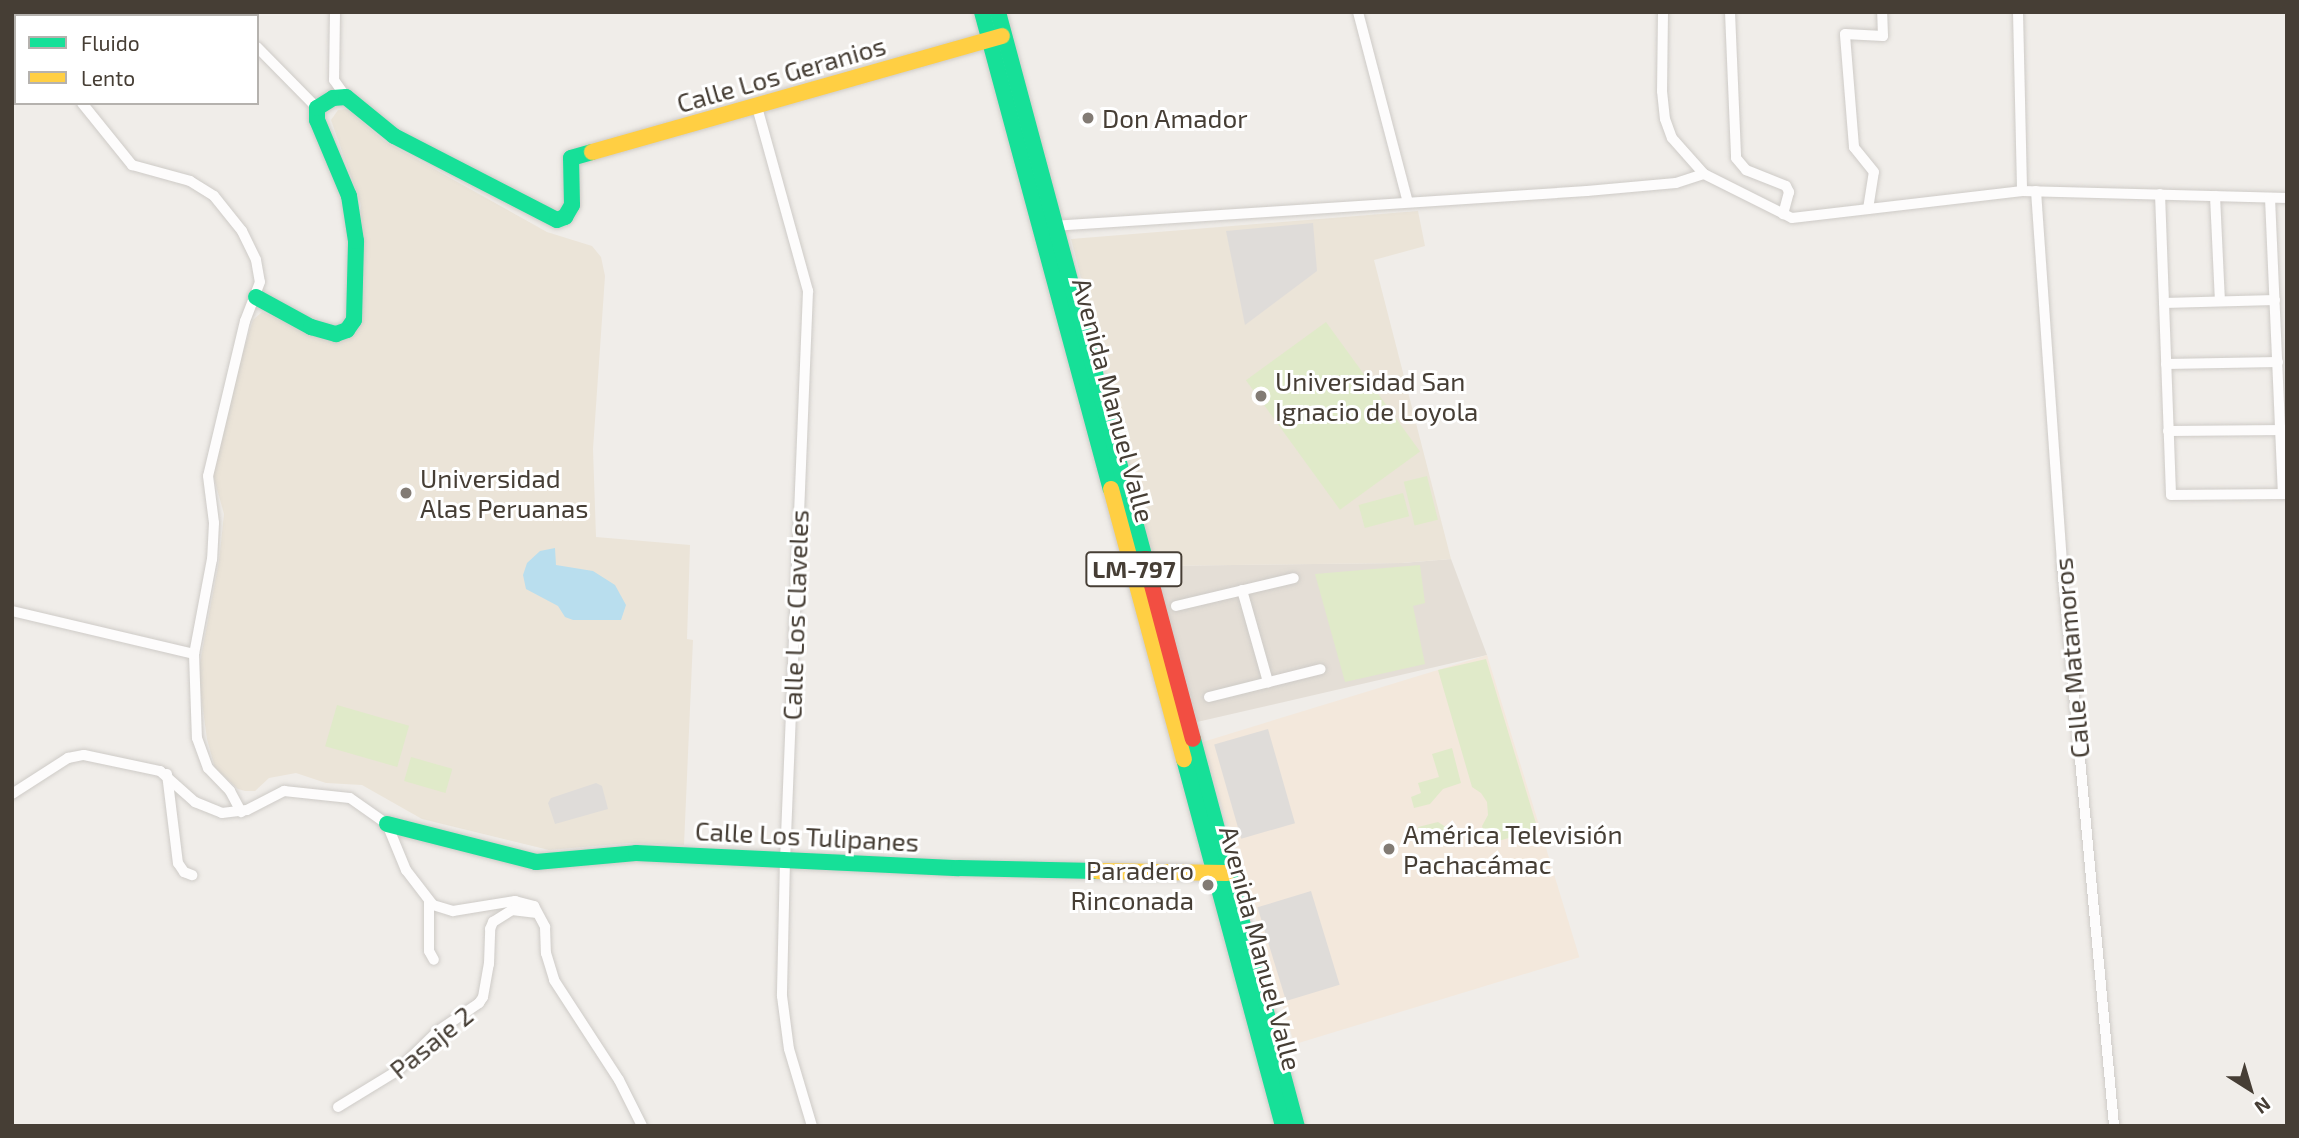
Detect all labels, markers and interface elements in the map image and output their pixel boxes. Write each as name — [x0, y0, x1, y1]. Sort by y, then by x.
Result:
legend — [14, 14, 259, 105]
street label: Calle Los Geranios — [673, 29, 889, 119]
text: Fluido — [81, 30, 140, 55]
text: Lento — [81, 65, 135, 90]
place label: Don Amador — [1102, 102, 1248, 134]
marker: Don Amador — [1080, 110, 1096, 126]
street label: Avenida Manuel Valle — [1066, 274, 1162, 526]
place label: Universidad San Ignacio de Loyola — [1275, 365, 1478, 426]
marker: Universidad San Ignacio de Loyola — [1253, 388, 1269, 404]
place label: Universidad Alas Peruanas — [420, 462, 588, 524]
marker: Universidad Alas Peruanas — [398, 485, 414, 501]
street label: Calle Los Claveles — [776, 509, 814, 721]
road number: LM-797 — [1085, 548, 1183, 590]
street label: Calle Matamoros — [2047, 556, 2095, 760]
street label: Calle Los Tulipanes — [694, 815, 920, 857]
place label: América Televisión Pachacámac — [1403, 818, 1623, 880]
street label: Avenida Manuel Valle — [1213, 822, 1309, 1074]
marker: América Televisión Pachacámac — [1381, 841, 1397, 857]
place label: Paradero Rinconada — [1071, 854, 1194, 916]
marker: Paradero Rinconada — [1200, 877, 1216, 893]
street label: Pasaje 2 — [383, 999, 479, 1085]
north arrow — [2215, 1054, 2285, 1124]
text: N — [2251, 1093, 2275, 1119]

